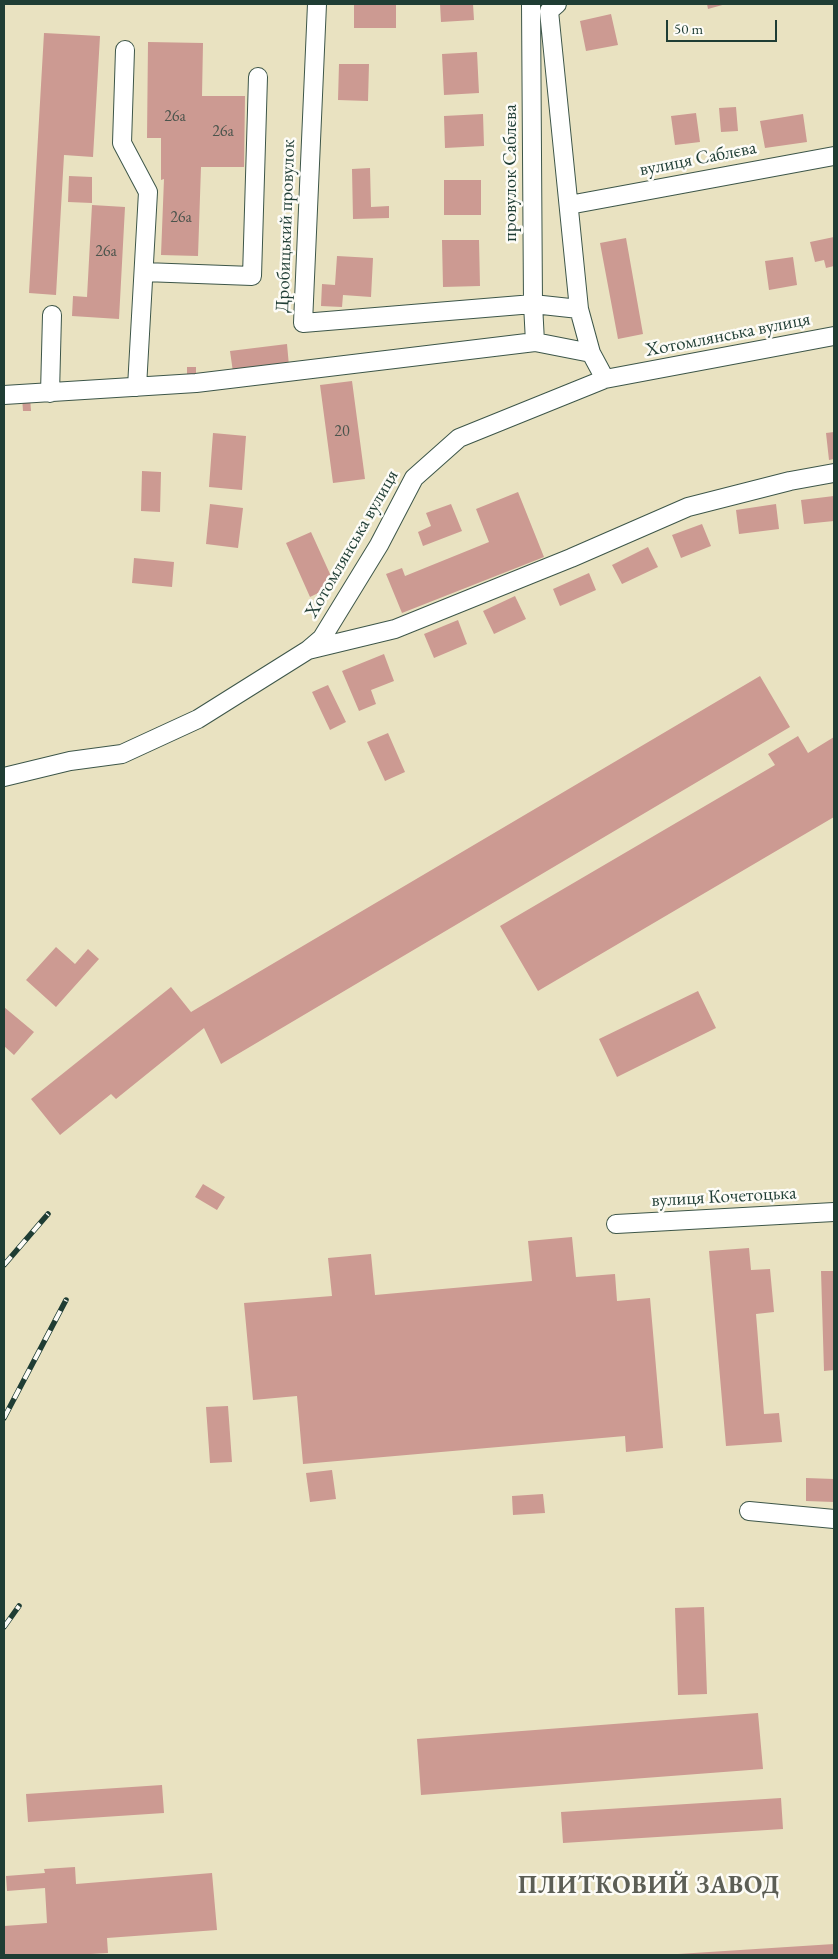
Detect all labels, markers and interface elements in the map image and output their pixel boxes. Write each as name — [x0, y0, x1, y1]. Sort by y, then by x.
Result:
scale bar — [668, 10, 779, 42]
text: 50 m — [674, 19, 703, 38]
street label: провулок Саблєва — [500, 104, 522, 242]
house number: 26а — [164, 107, 186, 127]
house number: 26а — [212, 122, 234, 142]
street label: вулиця Саблєва — [638, 137, 758, 181]
street label: Дробицький провулок — [272, 139, 300, 313]
house number: 26а — [170, 208, 192, 228]
house number: 26а — [95, 242, 117, 262]
street label: Хотомлянська вулиця — [644, 308, 812, 362]
house number: 20 — [334, 422, 350, 442]
street label: Хотомлянська вулиця — [300, 466, 404, 622]
street label: вулиця Кочетоцька — [651, 1182, 797, 1212]
district label: ПЛИТКОВИЙ ЗАВОД — [516, 1872, 782, 1900]

